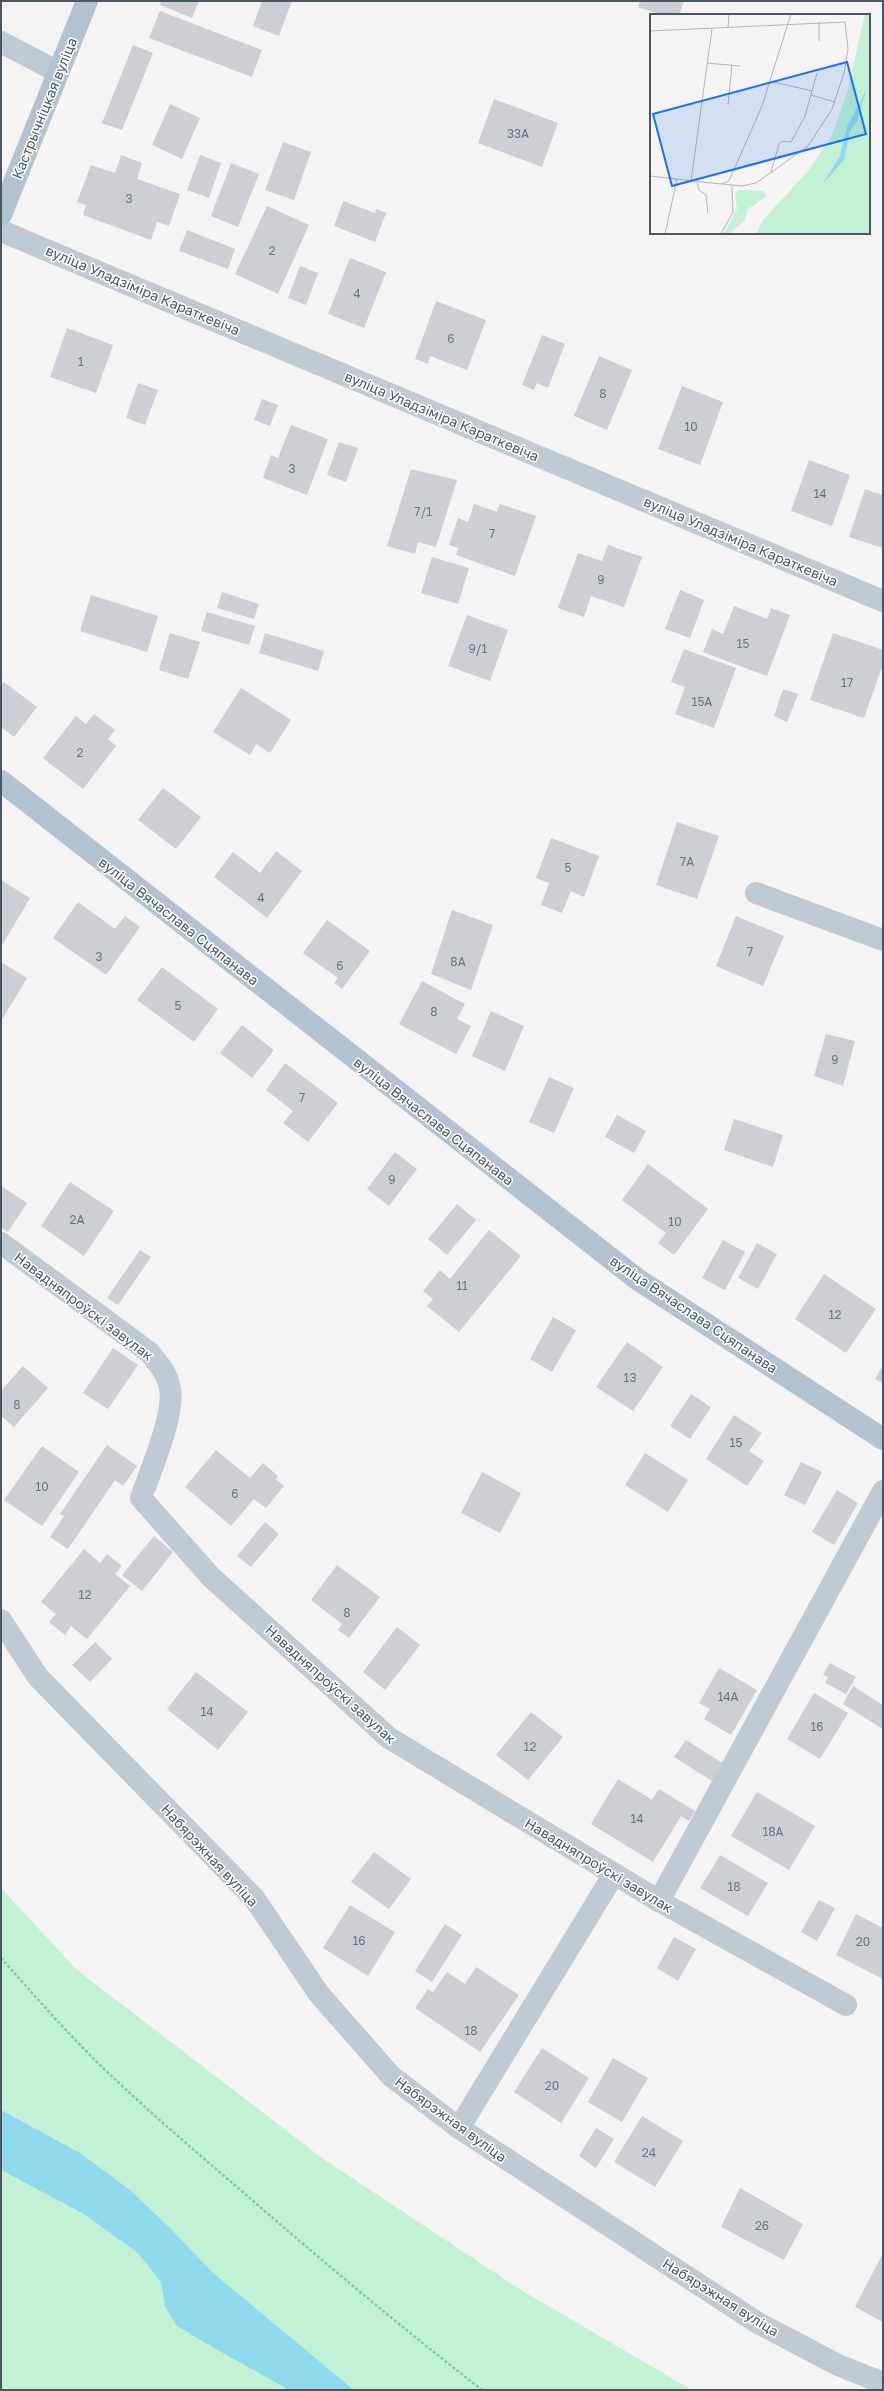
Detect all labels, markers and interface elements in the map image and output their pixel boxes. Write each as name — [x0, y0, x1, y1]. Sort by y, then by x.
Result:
inset map — [650, 14, 870, 234]
street label: Кастрычніцкая вуліца — [8, 35, 80, 181]
house number: 33А — [507, 126, 529, 141]
house number: 3 — [125, 191, 133, 206]
street label: вуліца Уладзіміра Караткевіча — [43, 241, 243, 339]
house number: 2 — [269, 243, 276, 258]
house number: 4 — [353, 286, 361, 301]
house number: 6 — [447, 331, 455, 346]
house number: 1 — [78, 354, 84, 369]
street label: вуліца Уладзіміра Караткевіча — [342, 367, 542, 465]
house number: 8 — [599, 386, 607, 401]
house number: 10 — [684, 419, 698, 434]
house number: 3 — [288, 461, 296, 476]
house number: 14 — [813, 486, 827, 501]
street label: вуліца Уладзіміра Караткевіча — [641, 492, 841, 590]
house number: 7/1 — [414, 504, 432, 519]
house number: 7 — [489, 526, 495, 541]
house number: 9 — [597, 572, 605, 587]
house number: 15 — [737, 636, 749, 651]
house number: 9/1 — [469, 641, 488, 656]
house number: 17 — [841, 675, 853, 690]
house number: 15А — [692, 694, 712, 709]
house number: 2 — [77, 745, 84, 760]
street label: вуліца Вячаслава Сцяпанава — [96, 853, 262, 989]
house number: 7А — [680, 854, 694, 869]
house number: 5 — [565, 860, 572, 875]
house number: 4 — [257, 890, 265, 905]
house number: 7 — [747, 944, 753, 959]
house number: 3 — [95, 949, 103, 964]
house number: 8А — [450, 954, 466, 969]
house number: 6 — [336, 958, 344, 973]
house number: 5 — [175, 998, 182, 1013]
house number: 8 — [430, 1004, 438, 1019]
house number: 9 — [831, 1052, 839, 1067]
street label: вуліца Вячаслава Сцяпанава — [351, 1053, 517, 1189]
house number: 7 — [299, 1090, 305, 1105]
house number: 9 — [388, 1172, 396, 1187]
house number: 2А — [69, 1212, 85, 1227]
house number: 10 — [668, 1214, 682, 1229]
street label: Навадняпроўскі завулак — [11, 1248, 157, 1364]
street label: вуліца Вячаслава Сцяпанава — [607, 1252, 781, 1376]
house number: 11 — [456, 1278, 468, 1293]
house number: 12 — [829, 1307, 841, 1322]
house number: 13 — [624, 1370, 636, 1385]
house number: 8 — [13, 1397, 21, 1412]
house number: 15 — [730, 1435, 742, 1450]
house number: 10 — [35, 1479, 49, 1494]
house number: 6 — [231, 1486, 239, 1501]
house number: 12 — [79, 1587, 91, 1602]
house number: 8 — [343, 1605, 351, 1620]
street label: Навадняпроўскі завулак — [262, 1621, 400, 1747]
house number: 14А — [717, 1689, 739, 1704]
house number: 14 — [200, 1704, 214, 1719]
house number: 16 — [810, 1719, 824, 1734]
house number: 12 — [524, 1739, 536, 1754]
street label: Набярэжная вуліца — [158, 1800, 262, 1910]
house number: 14 — [630, 1811, 644, 1826]
street label: Навадняпроўскі завулак — [522, 1814, 676, 1916]
house number: 18А — [762, 1824, 784, 1839]
house number: 18 — [727, 1879, 741, 1894]
house number: 16 — [352, 1933, 366, 1948]
house number: 20 — [856, 1934, 870, 1949]
house number: 18 — [464, 2023, 478, 2038]
street label: Набярэжная вуліца — [392, 2073, 510, 2165]
house number: 20 — [545, 2078, 559, 2093]
house number: 24 — [642, 2145, 656, 2160]
house number: 26 — [755, 2218, 769, 2233]
street label: Набярэжная вуліца — [660, 2254, 782, 2340]

